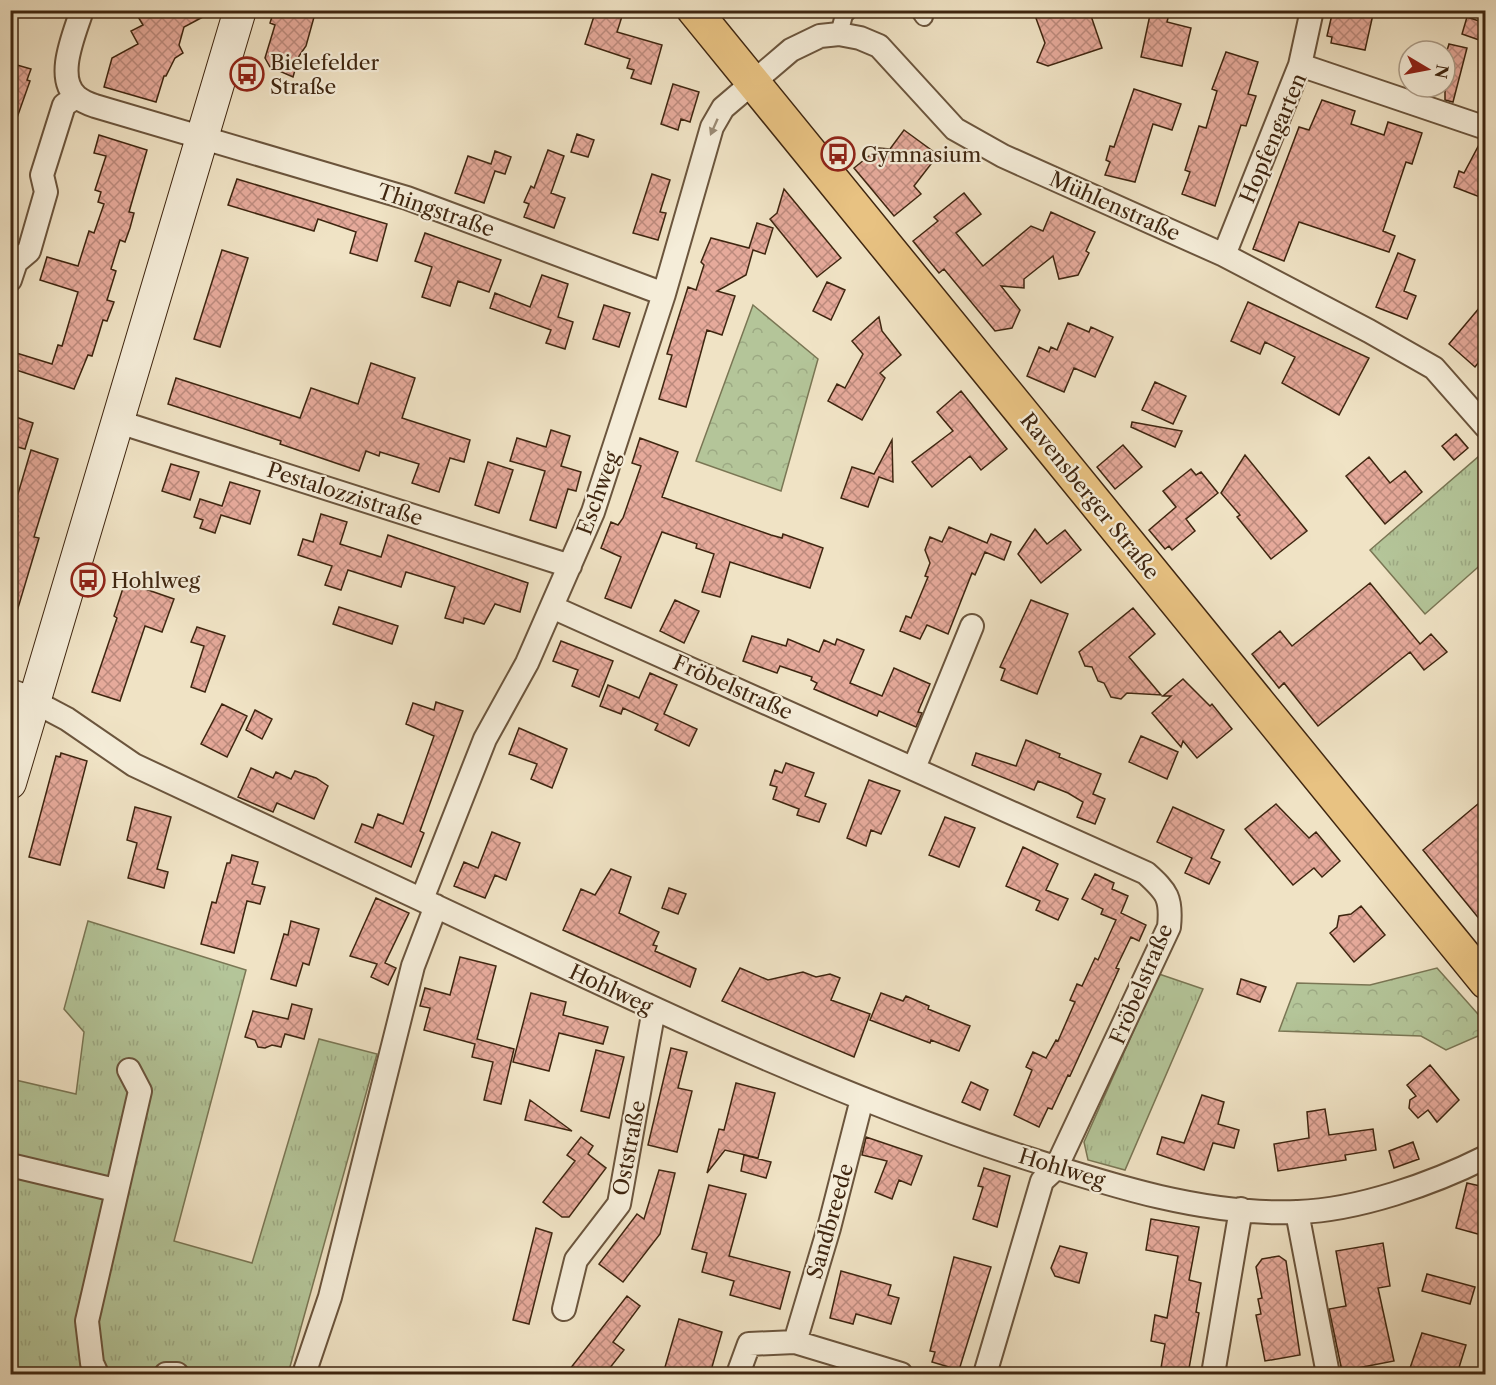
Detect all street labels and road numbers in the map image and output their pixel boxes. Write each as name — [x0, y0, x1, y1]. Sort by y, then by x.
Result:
street label: Hopfengarten — [1234, 69, 1312, 207]
street label: Mühlenstraße — [1046, 166, 1184, 246]
street label: Thingstraße — [374, 178, 498, 242]
street label: Ravensberger Straße — [1015, 408, 1165, 584]
street label: Eschweg — [571, 447, 625, 538]
street label: Pestalozzistraße — [264, 457, 426, 531]
street label: Fröbelstraße — [669, 649, 797, 725]
street label: Fröbelstraße — [1104, 920, 1178, 1048]
street label: Hohlweg — [565, 959, 658, 1020]
street label: Oststraße — [608, 1098, 650, 1198]
street label: Hohlweg — [1016, 1143, 1109, 1193]
street label: Sandbreede — [802, 1160, 858, 1282]

